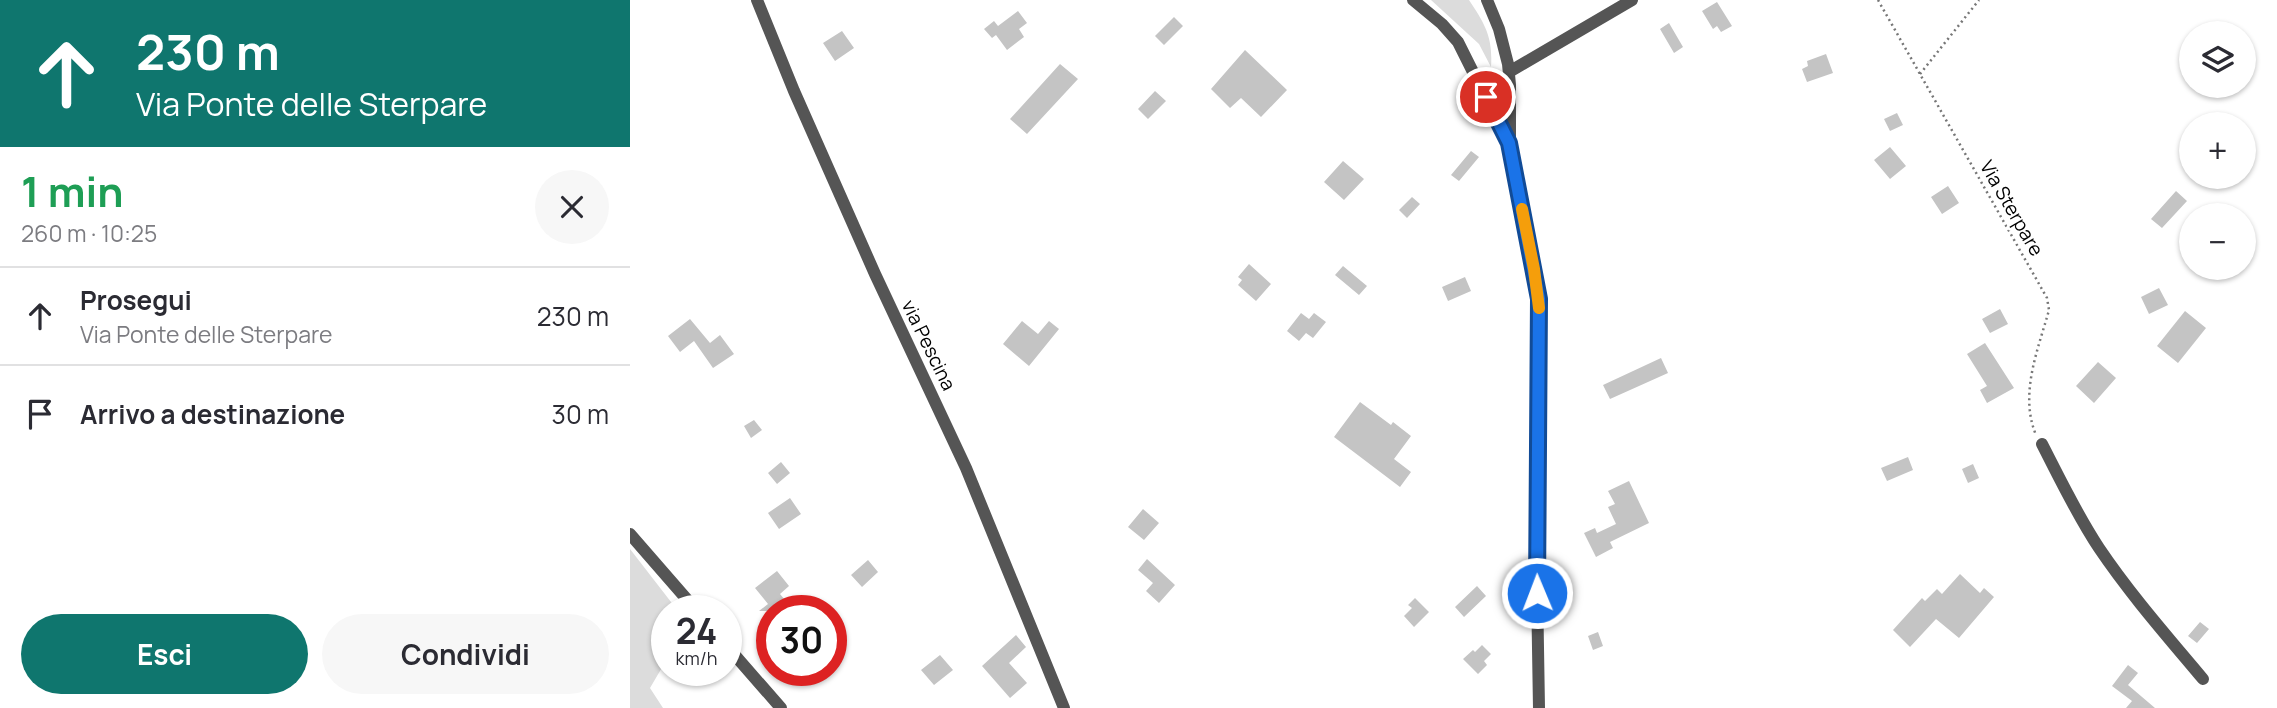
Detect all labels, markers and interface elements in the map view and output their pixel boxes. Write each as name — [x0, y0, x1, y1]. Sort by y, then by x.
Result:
text: 230 m — [136, 18, 280, 85]
map controls — [2179, 21, 2256, 280]
button: layers — [2179, 21, 2256, 98]
icon: ahead — [21, 28, 112, 119]
pin — [1456, 67, 1516, 127]
icon: arrive — [1467, 78, 1505, 116]
text: Via Ponte delle Sterpare — [136, 82, 487, 126]
button: + — [2179, 112, 2256, 189]
street label: Via Sterpare — [1974, 155, 2050, 261]
text: 1 min — [21, 162, 124, 220]
button: close — [535, 170, 609, 244]
button: − — [2179, 203, 2256, 280]
text: 260 m · 10:25 — [21, 217, 157, 249]
text: Prosegui — [80, 282, 192, 318]
street label: via Pescina — [896, 296, 962, 394]
icon: ahead — [21, 297, 59, 335]
text: 230 m — [537, 298, 609, 334]
text: Via Ponte delle Sterpare — [80, 318, 332, 350]
icon: arrive — [21, 395, 59, 433]
text: Arrivo a destinazione — [80, 396, 345, 432]
text: 30 m — [552, 396, 609, 432]
position arrow — [1500, 556, 1574, 630]
speed limit sign: 30 — [756, 595, 847, 686]
text: 24 — [676, 607, 717, 655]
button: Esci — [21, 614, 308, 694]
button: Condividi — [322, 614, 609, 694]
text: km/h — [676, 646, 717, 670]

